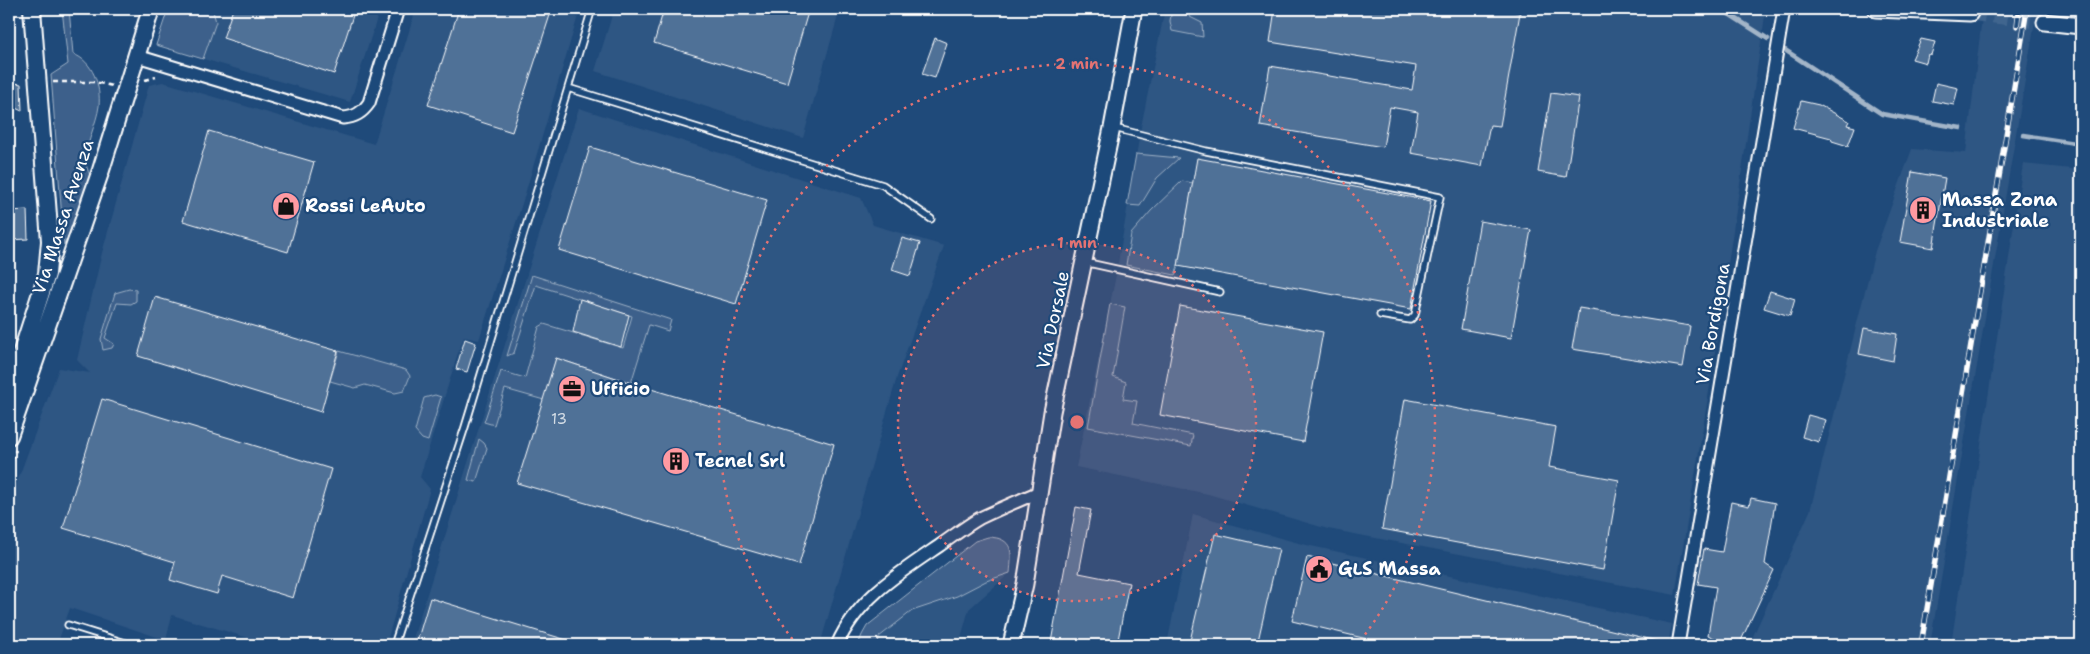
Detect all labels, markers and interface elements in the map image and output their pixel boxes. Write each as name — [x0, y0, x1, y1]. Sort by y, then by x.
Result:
text: 2 min — [1055, 54, 1099, 74]
street label: Via Massa Avenza — [27, 136, 99, 298]
place label: Massa Zona Industriale — [1942, 188, 2058, 233]
shop icon: Rossi LeAuto — [271, 191, 301, 221]
place label: Rossi LeAuto — [305, 194, 426, 218]
building icon: Massa Zona Industriale — [1908, 195, 1938, 225]
text: 1 min — [1057, 233, 1097, 253]
street label: Via Bordigona — [1690, 261, 1736, 387]
street label: Via Dorsale — [1031, 269, 1075, 371]
office icon: Ufficio — [557, 374, 587, 404]
place label: Ufficio — [591, 377, 650, 401]
house number: 13 — [551, 409, 567, 429]
centre of rings — [1068, 413, 1086, 431]
building icon: Tecnel Srl — [661, 446, 691, 476]
place label: Tecnel Srl — [695, 449, 785, 473]
public building icon: GLS Massa — [1304, 554, 1334, 584]
place label: GLS Massa — [1338, 557, 1441, 581]

